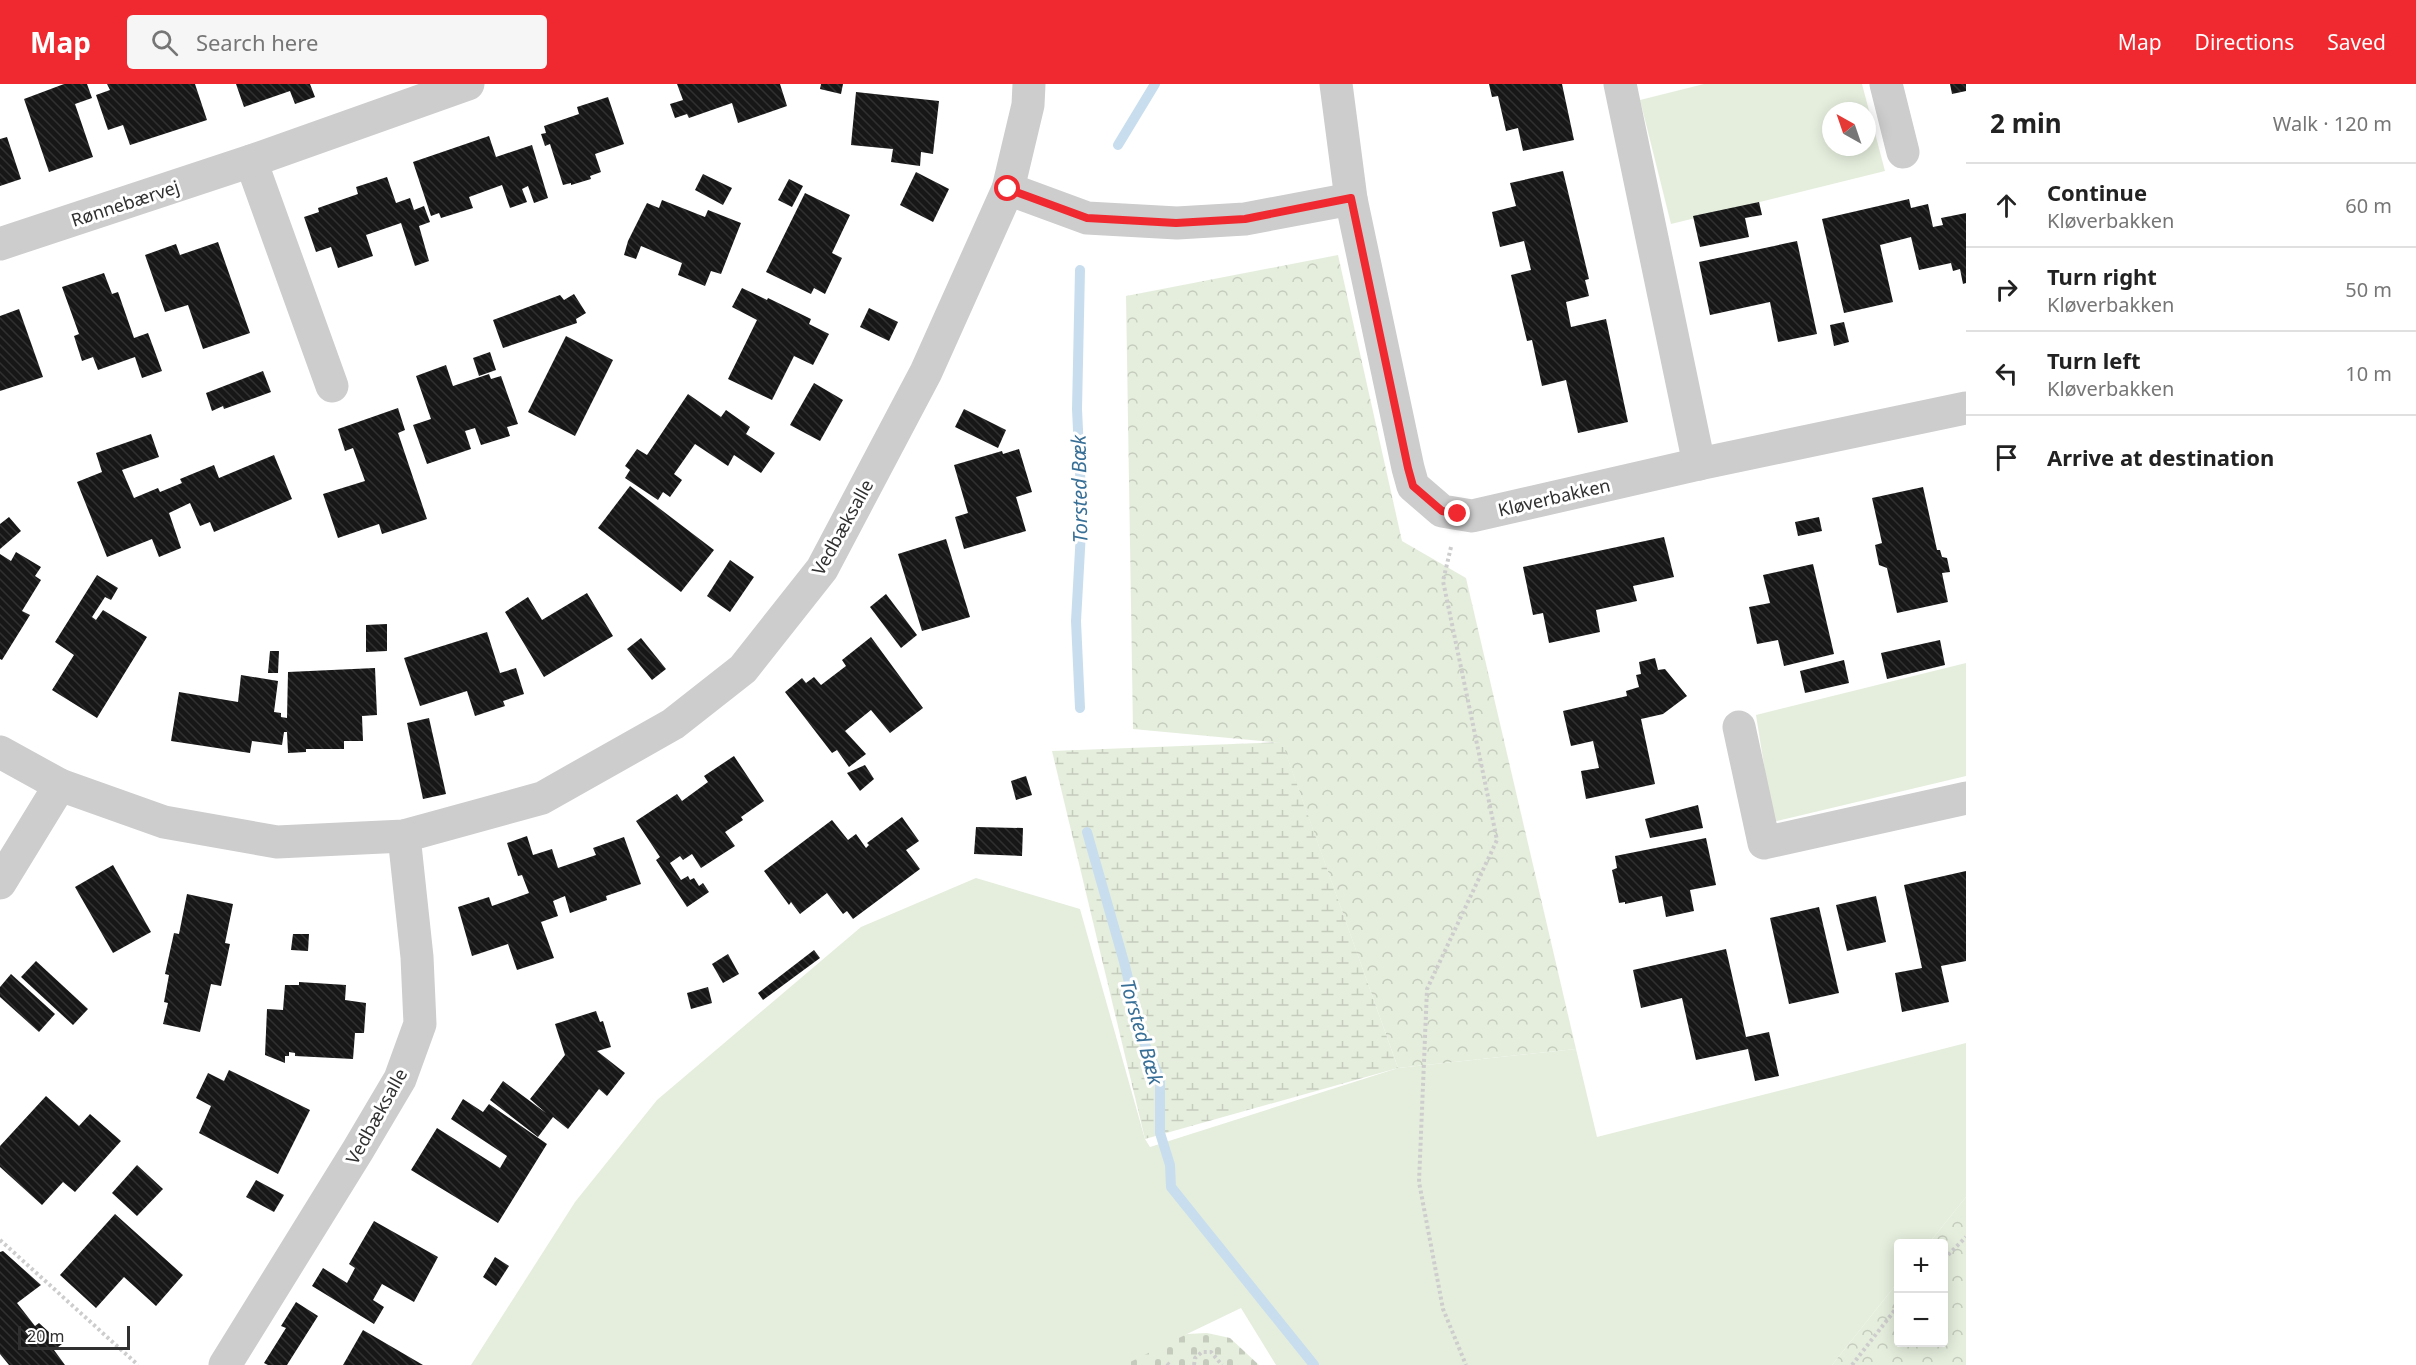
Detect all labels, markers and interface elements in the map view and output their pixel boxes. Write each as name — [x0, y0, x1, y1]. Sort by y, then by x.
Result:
search box — [127, 15, 547, 69]
text: Map — [30, 23, 91, 61]
icon: search — [148, 26, 181, 59]
text: Search here — [196, 27, 318, 57]
text: Map — [2118, 28, 2162, 56]
text: Directions — [2195, 28, 2294, 56]
text: Saved — [2327, 28, 2386, 56]
north arrow — [1822, 102, 1876, 156]
text: 2 min — [1990, 105, 2062, 141]
text: Walk · 120 m — [2273, 110, 2392, 137]
street label: Rønnebærvej — [68, 174, 182, 232]
route start — [994, 175, 1020, 201]
text: Continue — [2047, 177, 2147, 207]
icon: ahead — [1990, 189, 2023, 222]
text: 60 m — [2345, 192, 2392, 219]
text: Kløverbakken — [2047, 207, 2174, 234]
text: Turn right — [2047, 261, 2157, 291]
icon: right — [1990, 273, 2023, 306]
text: 50 m — [2345, 276, 2392, 303]
text: Kløverbakken — [2047, 291, 2174, 318]
text: Turn left — [2047, 345, 2141, 375]
icon: left — [1990, 357, 2023, 390]
text: 10 m — [2345, 360, 2392, 387]
text: Kløverbakken — [2047, 375, 2174, 402]
water label: Torsted Bæk — [1065, 434, 1093, 543]
icon: arrive — [1990, 441, 2023, 474]
text: Arrive at destination — [2047, 442, 2274, 472]
street label: Kløverbakken — [1495, 472, 1613, 522]
street label: Vedbæksalle — [806, 475, 878, 579]
route end — [1444, 500, 1470, 526]
water label: Torsted Bæk — [1114, 976, 1170, 1089]
street label: Vedbæksalle — [340, 1064, 412, 1168]
map controls — [1894, 1239, 1948, 1347]
button: + — [1894, 1239, 1948, 1293]
button: − — [1894, 1293, 1948, 1347]
scale bar — [18, 1323, 130, 1350]
text: 20 m — [27, 1325, 64, 1347]

